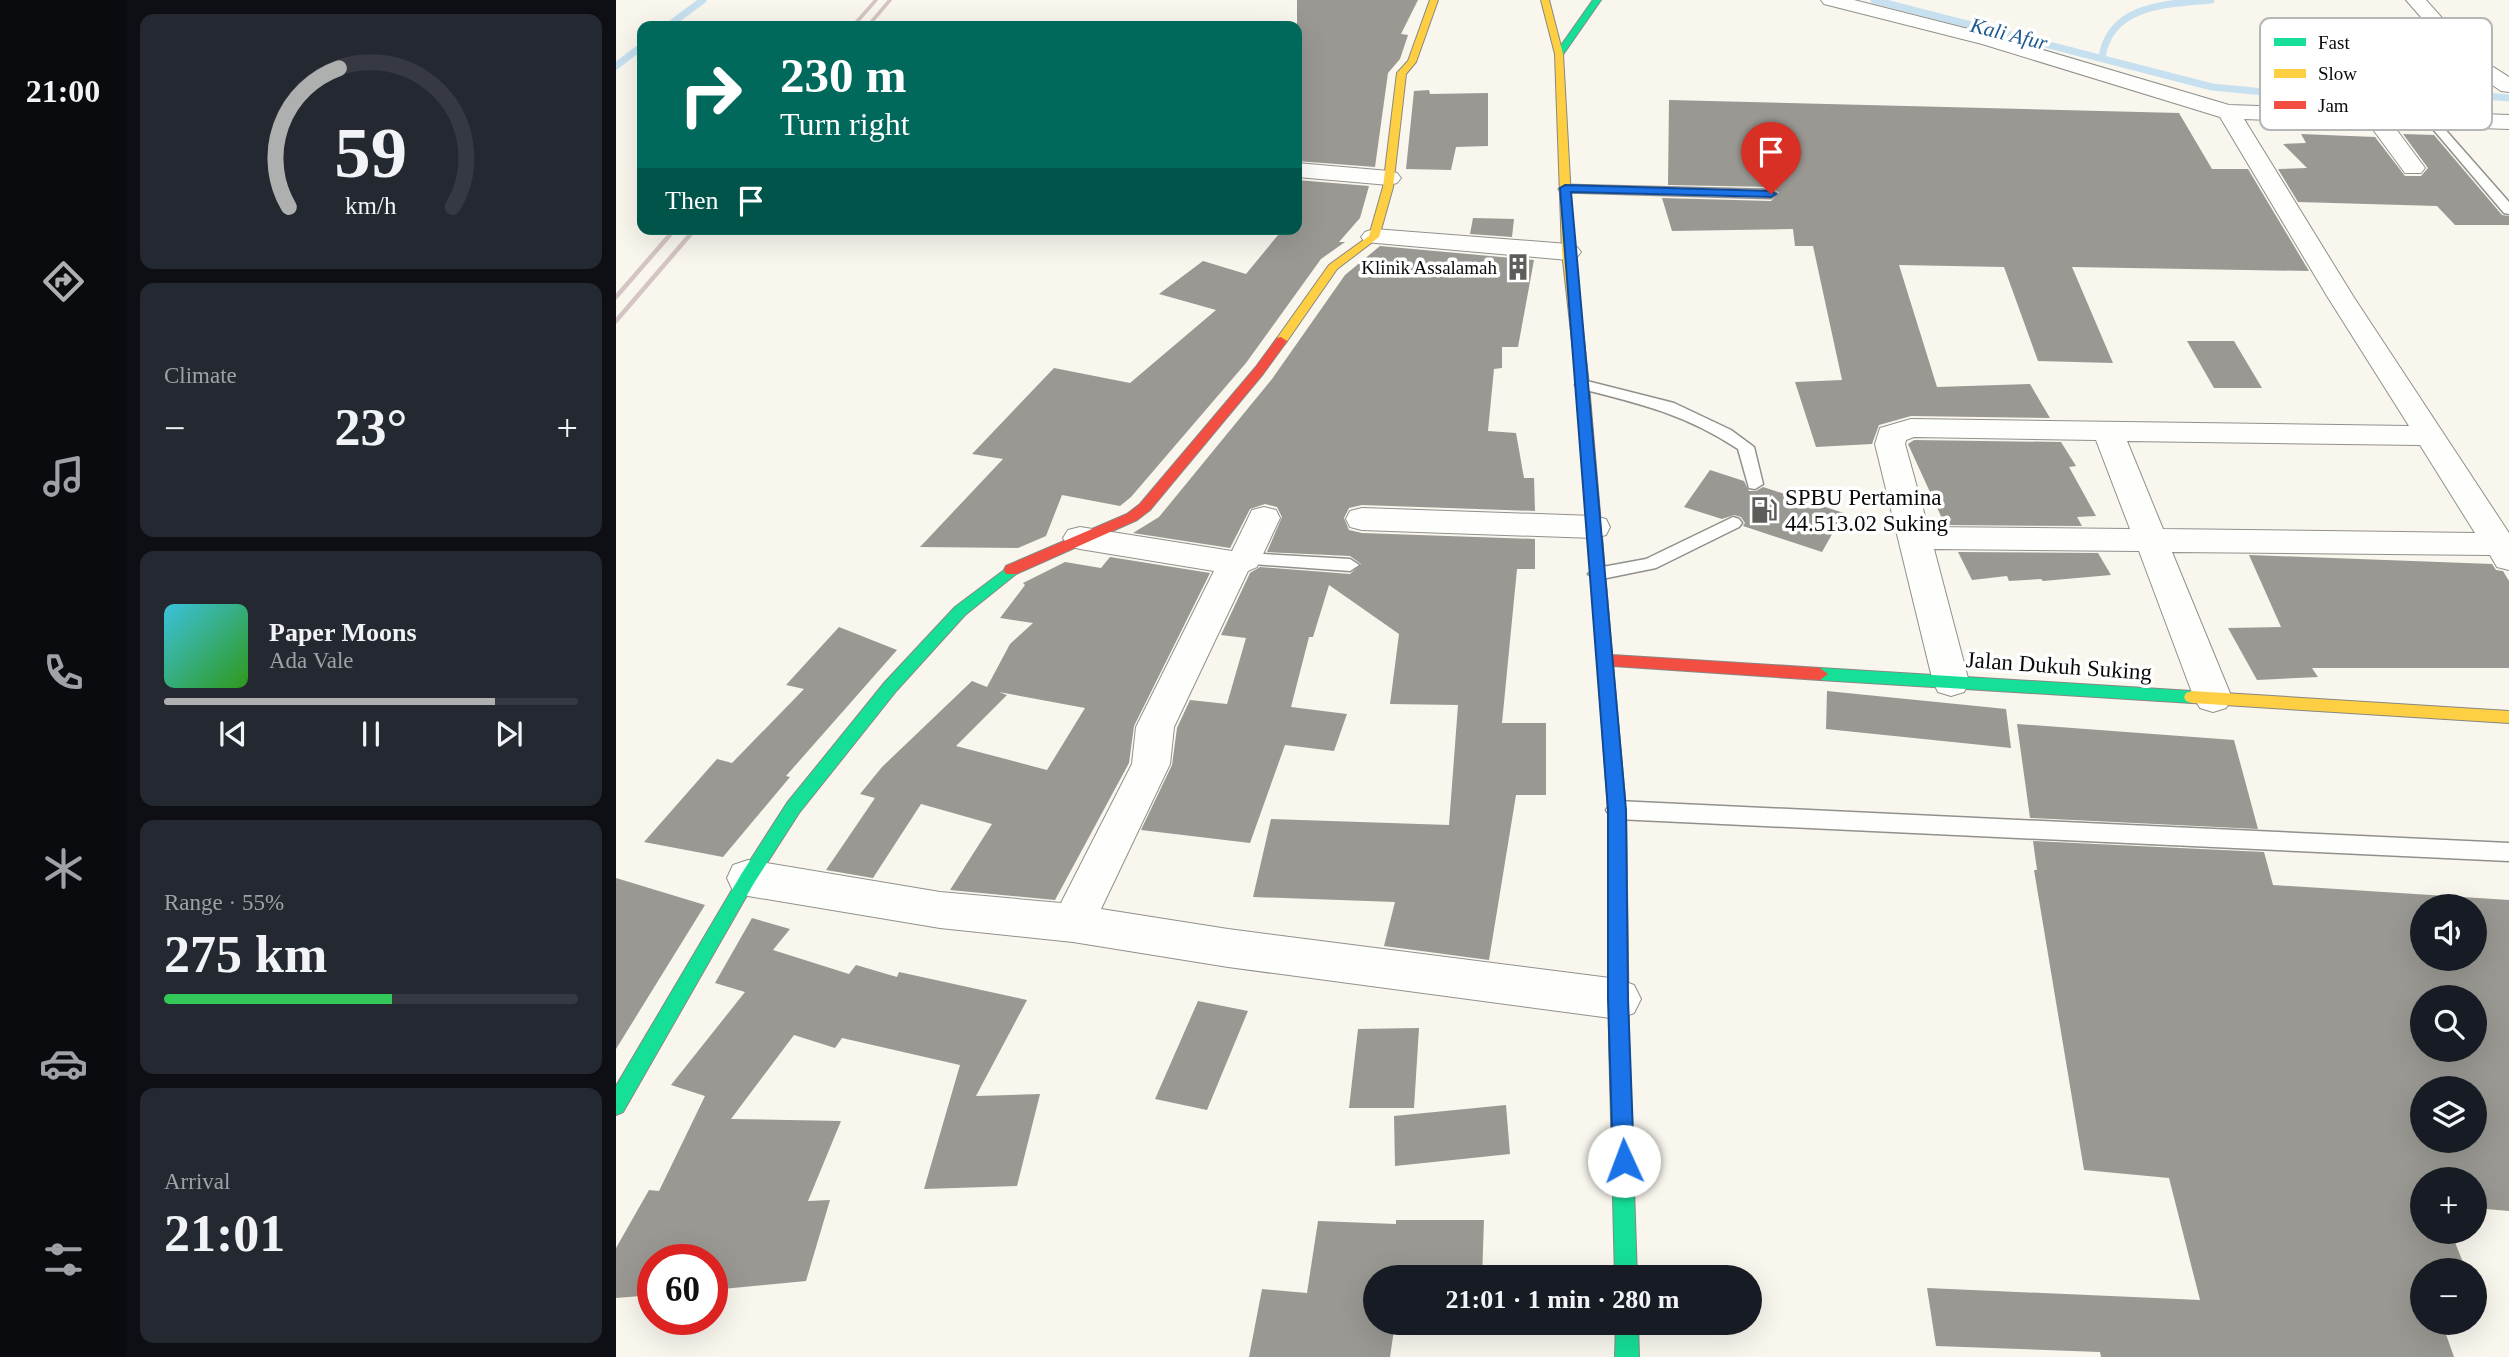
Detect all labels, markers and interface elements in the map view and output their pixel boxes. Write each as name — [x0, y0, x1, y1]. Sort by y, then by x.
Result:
water label: Kali Afur — [1967, 13, 2051, 55]
legend — [2260, 18, 2492, 130]
text: Fast — [2318, 32, 2350, 53]
text: 230 m — [780, 48, 907, 103]
icon: right — [665, 49, 756, 140]
text: Slow — [2318, 63, 2357, 84]
text: 21:00 — [26, 73, 100, 109]
text: Jam — [2318, 95, 2349, 116]
text: Turn right — [780, 106, 910, 142]
text: 59 — [335, 113, 407, 194]
pin — [1741, 122, 1801, 194]
icon: arrive — [1752, 133, 1790, 171]
icon: arrive — [732, 182, 770, 220]
text: Then — [665, 186, 718, 215]
text: km/h — [345, 192, 397, 219]
building icon: Klinik Assalamah — [1503, 252, 1533, 282]
icon: directions — [39, 257, 88, 306]
place label: Klinik Assalamah — [1361, 257, 1497, 278]
text: Climate — [164, 363, 237, 388]
text: 23° — [335, 399, 407, 456]
text: − — [164, 407, 185, 449]
text: + — [557, 407, 578, 449]
icon: music — [39, 452, 88, 501]
place label: SPBU Pertamina 44.513.02 Suking — [1785, 485, 1948, 536]
fuel station icon: SPBU Pertamina 44.513.02 Suking — [1749, 495, 1779, 525]
text: Paper Moons — [269, 618, 417, 647]
street label: Jalan Dukuh Suking — [1965, 647, 2153, 685]
icon: phone — [39, 648, 88, 697]
text: Ada Vale — [269, 648, 354, 673]
icon: previous — [214, 715, 252, 753]
icon: pause — [352, 715, 390, 753]
icon: next — [490, 715, 528, 753]
icon: climate — [39, 844, 88, 893]
text: Range · 55% — [164, 890, 284, 915]
map controls — [2410, 894, 2487, 1335]
button: sound — [2410, 894, 2487, 971]
text: 275 km — [164, 926, 327, 983]
button: search — [2410, 985, 2487, 1062]
icon: car — [39, 1039, 88, 1088]
button: layers — [2410, 1076, 2487, 1153]
position arrow — [1587, 1124, 1661, 1198]
button: + — [2410, 1167, 2487, 1244]
text: Arrival — [164, 1169, 230, 1194]
text: 21:01 — [164, 1205, 285, 1262]
icon: filters — [39, 1235, 88, 1284]
speed limit sign: 60 — [637, 1244, 728, 1335]
button: − — [2410, 1258, 2487, 1335]
text: 21:01 · 1 min · 280 m — [1446, 1285, 1680, 1314]

